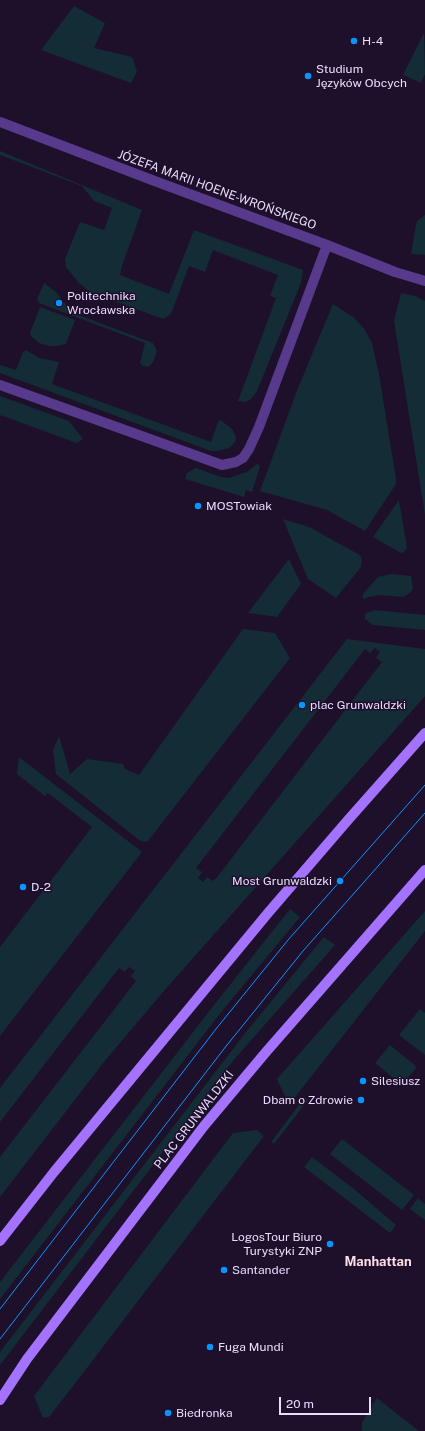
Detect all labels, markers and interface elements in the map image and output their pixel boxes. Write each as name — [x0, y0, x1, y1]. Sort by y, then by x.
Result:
place label: H-4 — [362, 34, 383, 48]
marker: H-4 — [349, 36, 359, 46]
place label: Studium Języków Obcych — [316, 62, 407, 90]
marker: Studium Języków Obcych — [303, 71, 313, 81]
street label: JÓZEFA MARII HOENE-WROŃSKIEGO — [116, 147, 318, 233]
place label: Politechnika Wrocławska — [67, 289, 136, 317]
marker: Politechnika Wrocławska — [54, 298, 64, 308]
place label: MOSTowiak — [206, 499, 272, 513]
marker: MOSTowiak — [193, 501, 203, 511]
place label: plac Grunwaldzki — [310, 698, 406, 712]
marker: plac Grunwaldzki — [297, 700, 307, 710]
place label: Most Grunwaldzki — [232, 874, 332, 888]
marker: Most Grunwaldzki — [335, 876, 345, 886]
place label: D-2 — [31, 880, 51, 894]
marker: D-2 — [18, 882, 28, 892]
street label: PLAC GRUNWALDZKI — [151, 1068, 237, 1172]
place label: Silesiusz — [371, 1074, 420, 1088]
marker: Silesiusz — [358, 1076, 368, 1086]
place label: Dbam o Zdrowie — [263, 1093, 353, 1107]
marker: Dbam o Zdrowie — [356, 1095, 366, 1105]
place label: LogosTour Biuro Turystyki ZNP — [231, 1230, 322, 1258]
marker: LogosTour Biuro Turystyki ZNP — [325, 1239, 335, 1249]
district label: Manhattan — [344, 1254, 412, 1270]
place label: Santander — [232, 1263, 290, 1277]
marker: Santander — [219, 1265, 229, 1275]
place label: Fuga Mundi — [218, 1340, 284, 1354]
marker: Fuga Mundi — [205, 1342, 215, 1352]
scale bar — [281, 1389, 373, 1415]
text: 20 m — [286, 1397, 314, 1411]
place label: Biedronka — [176, 1406, 233, 1420]
marker: Biedronka — [163, 1408, 173, 1418]

